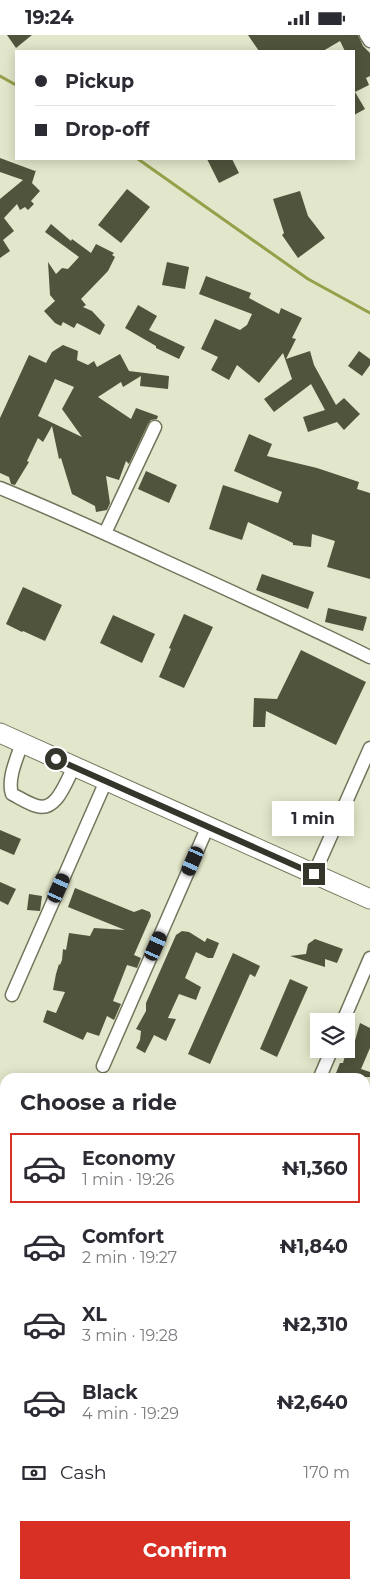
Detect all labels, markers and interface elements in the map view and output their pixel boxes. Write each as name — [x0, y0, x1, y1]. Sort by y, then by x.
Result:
text: 19:24 — [25, 6, 74, 29]
text: Pickup — [65, 70, 134, 93]
text: Drop-off — [65, 118, 149, 141]
route start — [45, 748, 67, 770]
callout: 1 min — [273, 801, 355, 837]
text: 1 min — [291, 809, 335, 828]
car — [180, 844, 205, 878]
route end — [303, 863, 325, 885]
car — [46, 871, 71, 905]
car — [143, 929, 168, 963]
map controls — [310, 1013, 355, 1058]
button: layers — [310, 1013, 355, 1058]
text: Choose a ride — [20, 1089, 177, 1116]
icon: car — [22, 1146, 67, 1191]
text: Economy — [82, 1147, 175, 1170]
text: ₦1,360 — [282, 1157, 348, 1180]
text: 1 min · 19:26 — [82, 1170, 174, 1189]
icon: car — [22, 1224, 67, 1269]
text: Comfort — [82, 1225, 164, 1248]
text: ₦1,840 — [280, 1235, 348, 1258]
text: 2 min · 19:27 — [82, 1248, 177, 1267]
icon: car — [22, 1302, 67, 1347]
text: XL — [82, 1303, 107, 1326]
text: ₦2,310 — [283, 1313, 348, 1336]
text: 3 min · 19:28 — [82, 1326, 178, 1345]
icon: car — [22, 1380, 67, 1425]
text: Black — [82, 1381, 138, 1404]
text: ₦2,640 — [277, 1391, 348, 1414]
text: 4 min · 19:29 — [82, 1404, 179, 1423]
icon: cash — [20, 1459, 48, 1487]
text: Cash — [60, 1461, 107, 1484]
text: 170 m — [303, 1463, 350, 1482]
button: Confirm — [20, 1521, 350, 1579]

